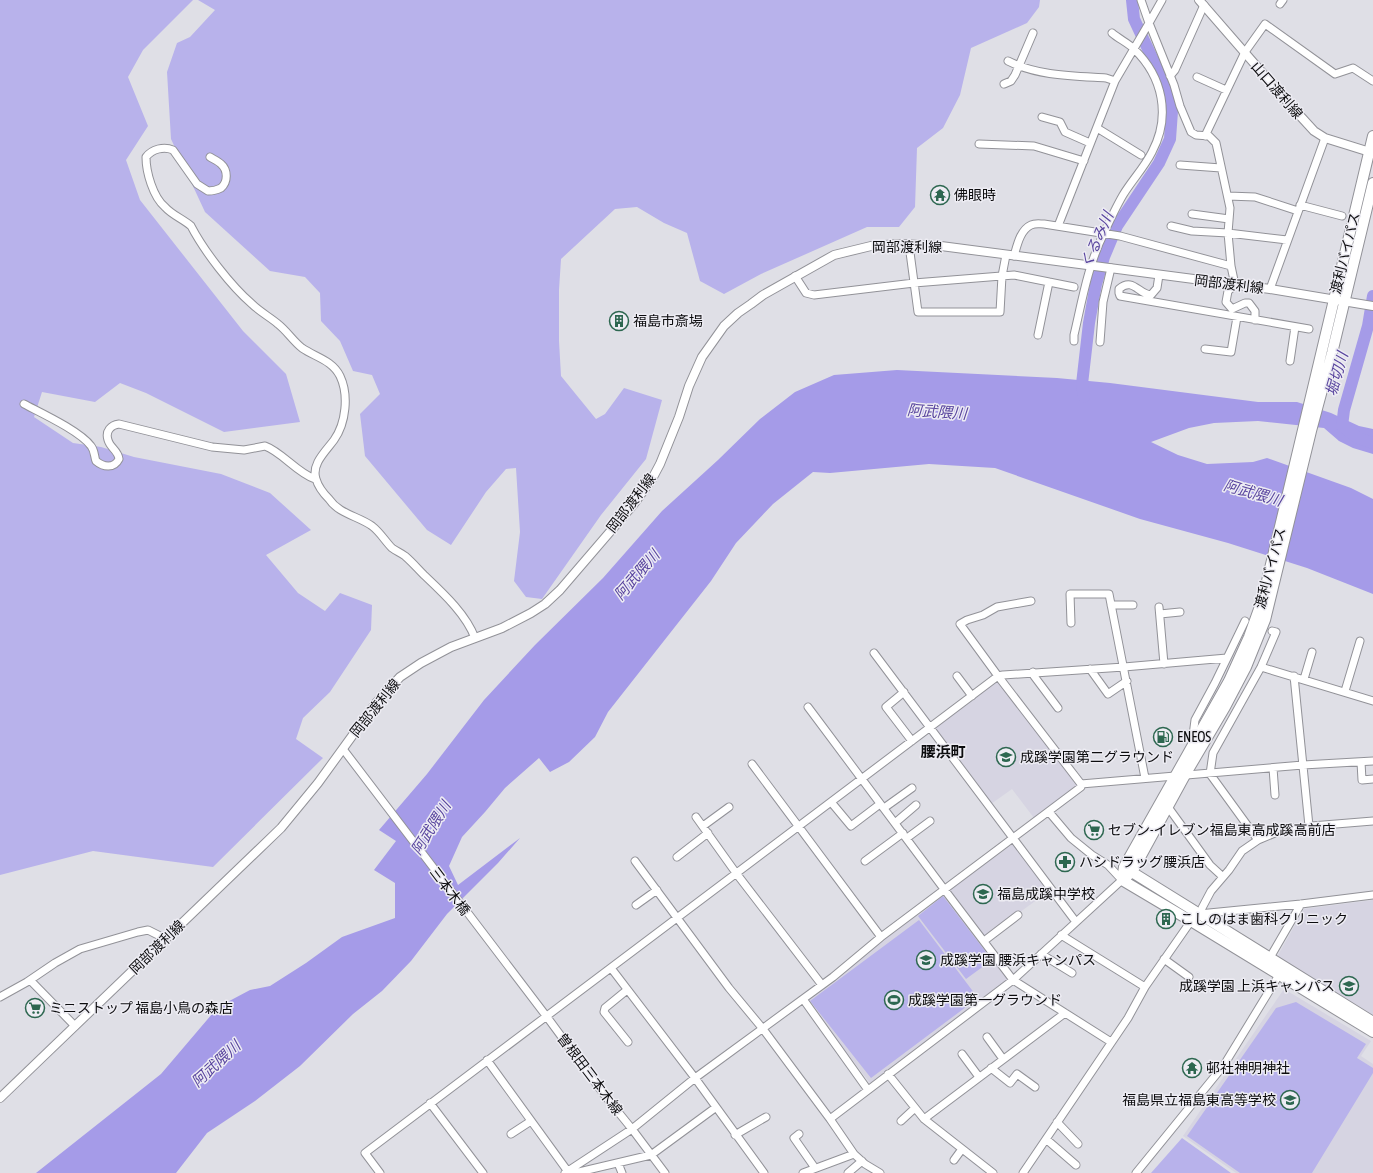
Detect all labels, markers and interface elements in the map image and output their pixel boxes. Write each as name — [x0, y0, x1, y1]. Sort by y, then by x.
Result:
street label: 山口渡利線 — [1248, 58, 1306, 122]
temple icon: 佛眼時 — [929, 184, 951, 206]
place label: 佛眼時 — [954, 187, 996, 203]
water label: くるみ川 — [1077, 207, 1117, 271]
street label: 渡利バイパス — [1327, 210, 1363, 296]
street label: 岡部渡利線 — [872, 239, 942, 255]
street label: 岡部渡利線 — [1193, 272, 1265, 296]
building icon: 福島市斎場 — [608, 310, 630, 332]
place label: 福島市斎場 — [633, 313, 703, 329]
water label: 堀切川 — [1322, 348, 1351, 398]
water label: 阿武隈川 — [907, 401, 970, 422]
street label: 岡部渡利線 — [603, 470, 659, 536]
water label: 阿武隈川 — [1222, 476, 1286, 510]
street label: 渡利バイパス — [1251, 525, 1289, 611]
water label: 阿武隈川 — [611, 545, 664, 603]
street label: 岡部渡利線 — [347, 676, 403, 740]
fuel station icon: ENEOS — [1152, 726, 1174, 748]
place label: ENEOS — [1177, 729, 1211, 745]
district label: 腰浜町 — [920, 743, 966, 760]
school or university icon: 成蹊学園第二グラウンド — [995, 746, 1017, 768]
place label: 成蹊学園第二グラウンド — [1020, 749, 1174, 765]
water label: 阿武隈川 — [407, 796, 455, 858]
supermarket icon: セブン-イレブン福島東高成蹊高前店 — [1083, 819, 1105, 841]
place label: セブン-イレブン福島東高成蹊高前店 — [1108, 822, 1336, 838]
pharmacy icon: ハシドラッグ腰浜店 — [1054, 851, 1076, 873]
place label: ハシドラッグ腰浜店 — [1079, 854, 1205, 870]
street label: 三本木橋 — [427, 864, 473, 918]
school or university icon: 福島成蹊中学校 — [972, 883, 994, 905]
place label: 福島成蹊中学校 — [997, 886, 1095, 902]
building icon: こしのはま歯科クリニック — [1155, 908, 1177, 930]
place label: こしのはま歯科クリニック — [1180, 911, 1348, 927]
street label: 岡部渡利線 — [126, 917, 188, 977]
school or university icon: 成蹊学園 腰浜キャンパス — [915, 949, 937, 971]
place label: 成蹊学園 腰浜キャンパス — [940, 952, 1096, 968]
school or university icon: 成蹊学園 上浜キャンパス — [1338, 975, 1360, 997]
place label: 成蹊学園 上浜キャンパス — [1179, 978, 1335, 994]
sports icon: 成蹊学園第一グラウンド — [883, 989, 905, 1011]
place label: 成蹊学園第一グラウンド — [908, 992, 1062, 1008]
supermarket icon: ミニストップ 福島小鳥の森店 — [24, 997, 46, 1019]
place label: ミニストップ 福島小鳥の森店 — [49, 1000, 233, 1016]
street label: 曽根田三本木線 — [554, 1030, 626, 1118]
water label: 阿武隈川 — [188, 1036, 245, 1090]
temple icon: 邨社神明神社 — [1181, 1057, 1203, 1079]
place label: 邨社神明神社 — [1206, 1060, 1290, 1076]
school or university icon: 福島県立福島東高等学校 — [1279, 1089, 1301, 1111]
place label: 福島県立福島東高等学校 — [1122, 1092, 1276, 1108]

